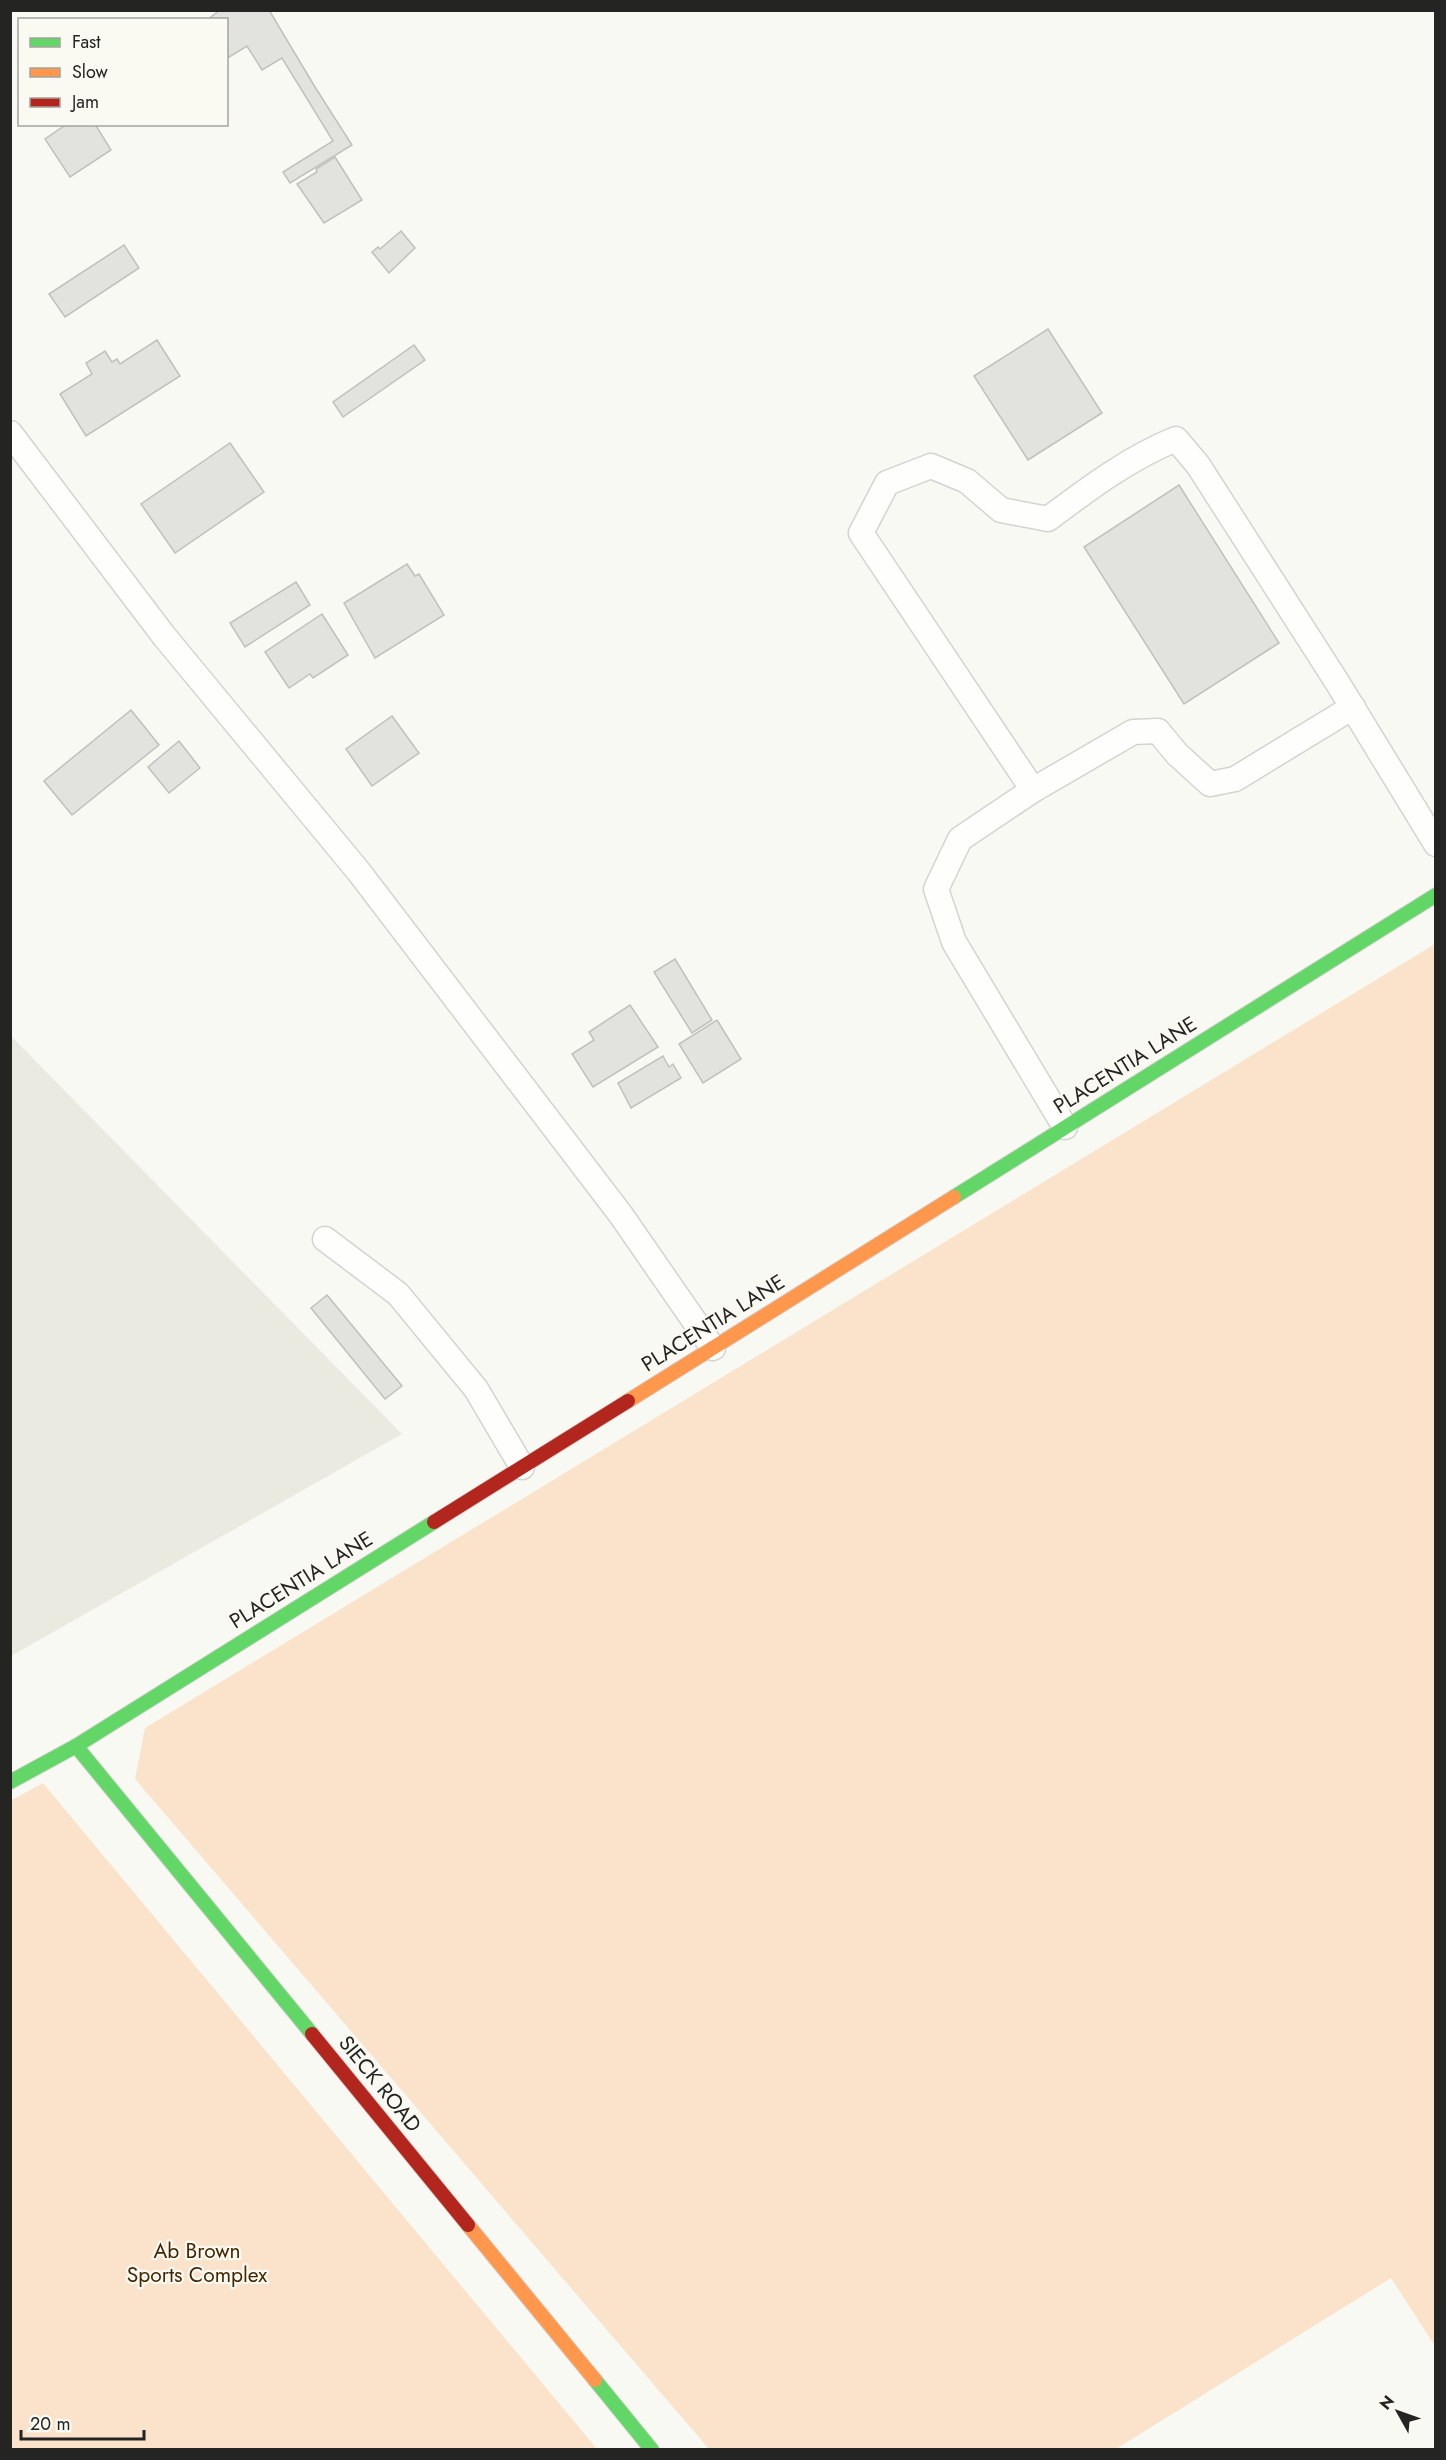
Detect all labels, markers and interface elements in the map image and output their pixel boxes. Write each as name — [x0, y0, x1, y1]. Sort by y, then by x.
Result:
legend — [18, 18, 228, 126]
text: Fast — [72, 29, 101, 55]
text: Slow — [72, 59, 109, 85]
text: Jam — [70, 89, 99, 115]
street label: PLACENTIA LANE — [1048, 1009, 1202, 1121]
street label: PLACENTIA LANE — [636, 1267, 790, 1379]
street label: PLACENTIA LANE — [224, 1524, 378, 1636]
street label: SIECK ROAD — [332, 2029, 428, 2139]
park label: Ab Brown Sports Complex — [127, 2236, 267, 2290]
north arrow — [1368, 2382, 1428, 2442]
text: N — [1374, 2390, 1400, 2415]
scale bar — [21, 2403, 144, 2441]
text: 20 m — [30, 2411, 70, 2437]

